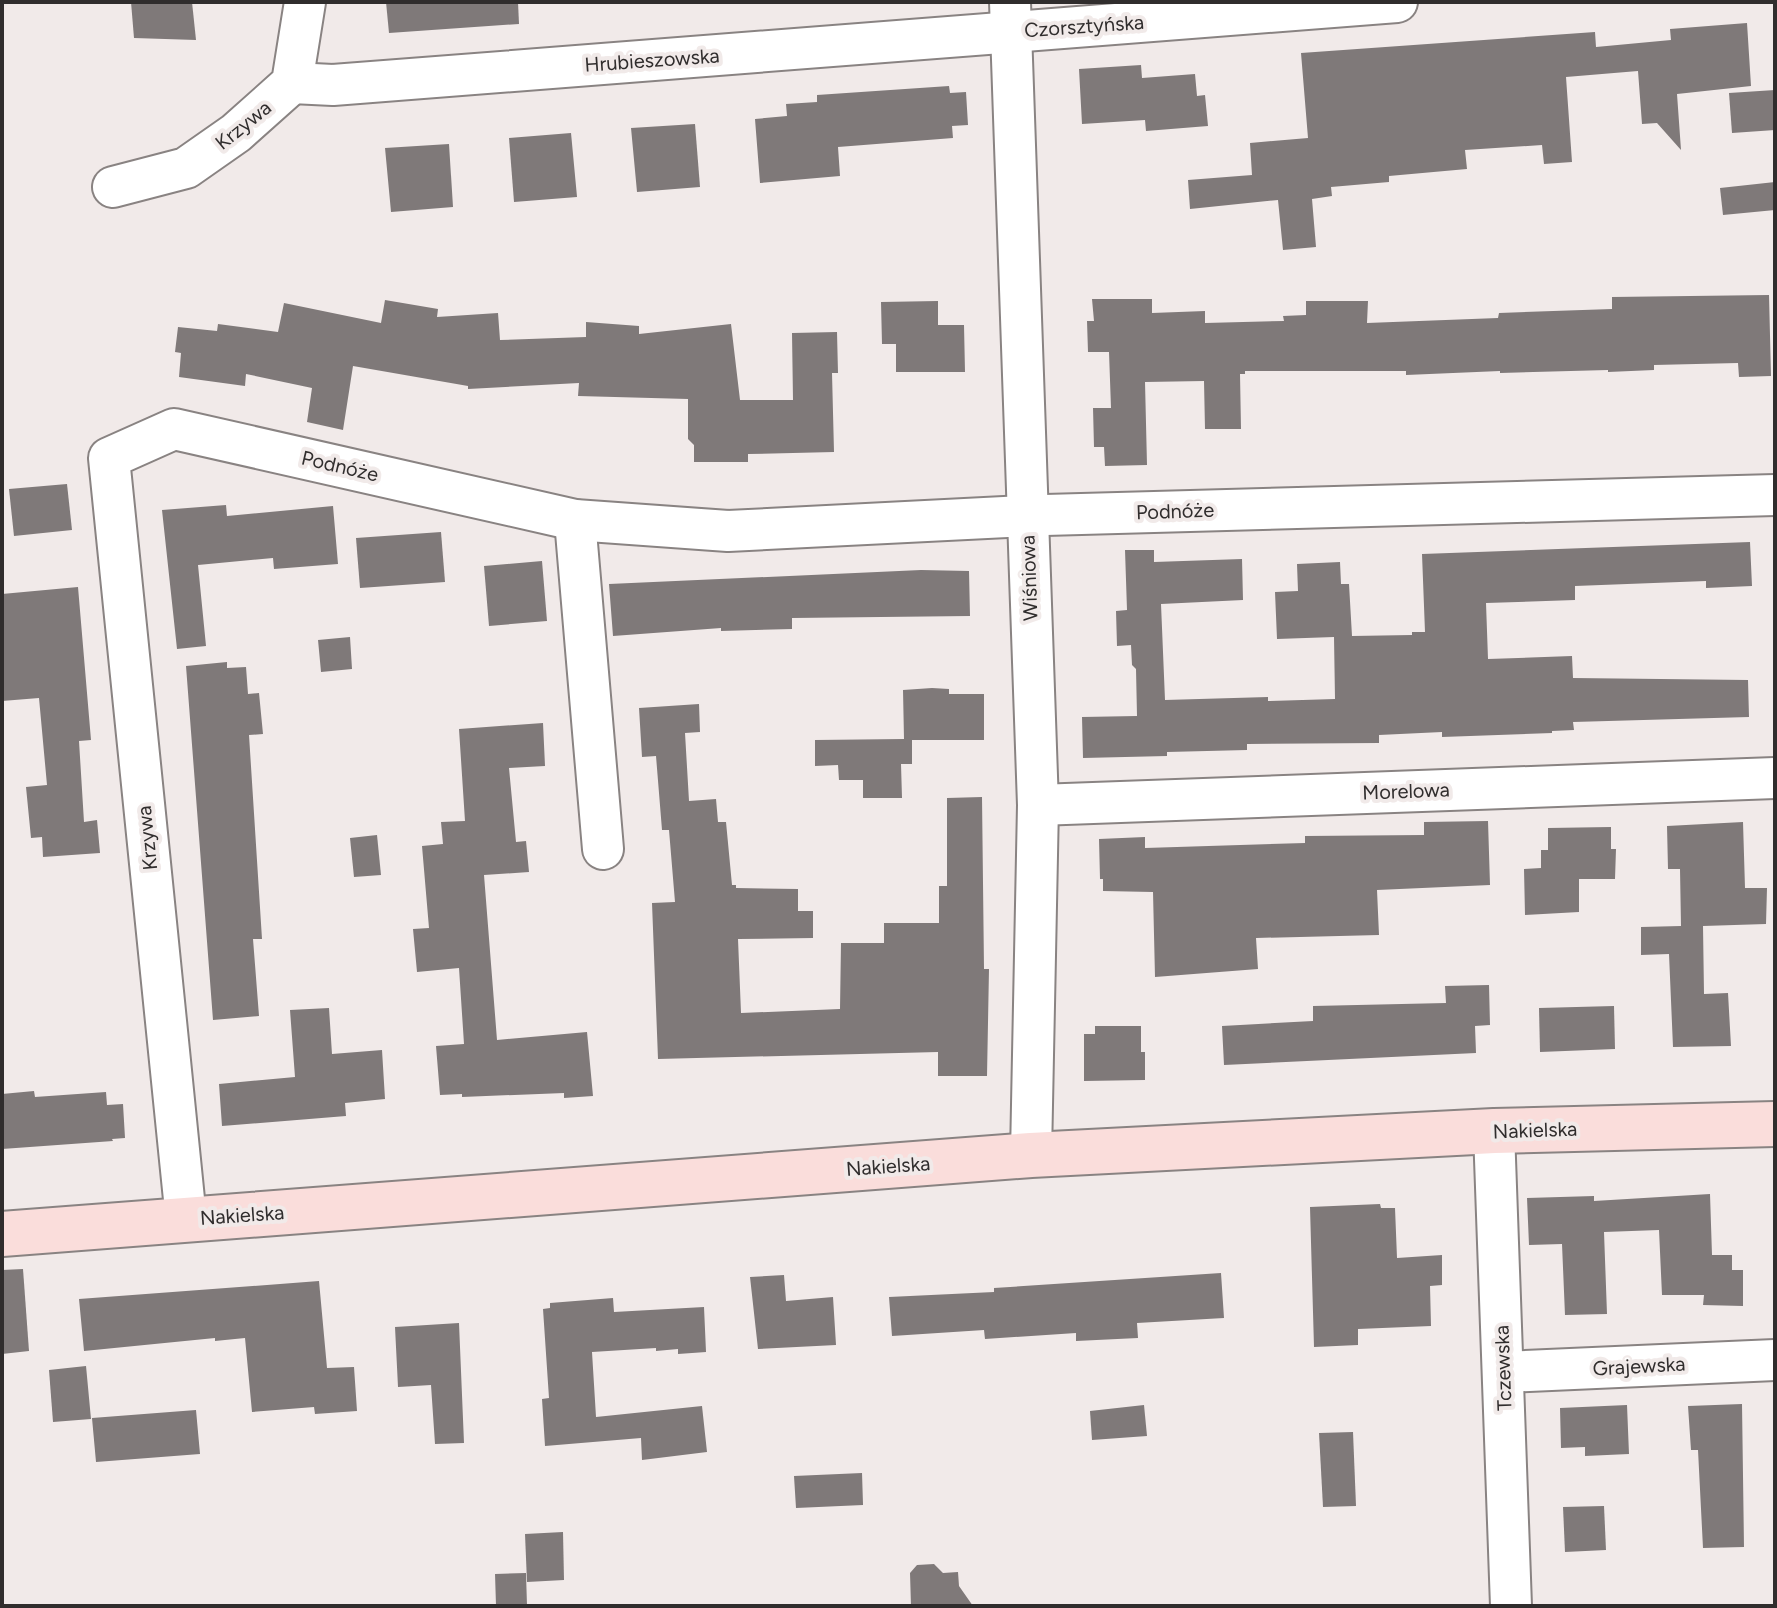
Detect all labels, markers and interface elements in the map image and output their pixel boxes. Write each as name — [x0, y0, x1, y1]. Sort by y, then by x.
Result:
street label: Czorsztyńska — [1023, 10, 1145, 42]
street label: Hrubieszowska — [584, 43, 720, 77]
street label: Krzywa — [210, 95, 276, 155]
street label: Podnóże — [299, 446, 381, 487]
street label: Podnóże — [1136, 498, 1215, 524]
street label: Wiśniowa — [1016, 535, 1042, 621]
street label: Morelowa — [1362, 777, 1450, 805]
street label: Krzywa — [132, 804, 162, 872]
street label: Nakielska — [1492, 1117, 1578, 1143]
street label: Nakielska — [845, 1151, 931, 1181]
street label: Nakielska — [199, 1200, 285, 1230]
street label: Tczewska — [1490, 1325, 1516, 1411]
street label: Grajewska — [1592, 1352, 1686, 1380]

